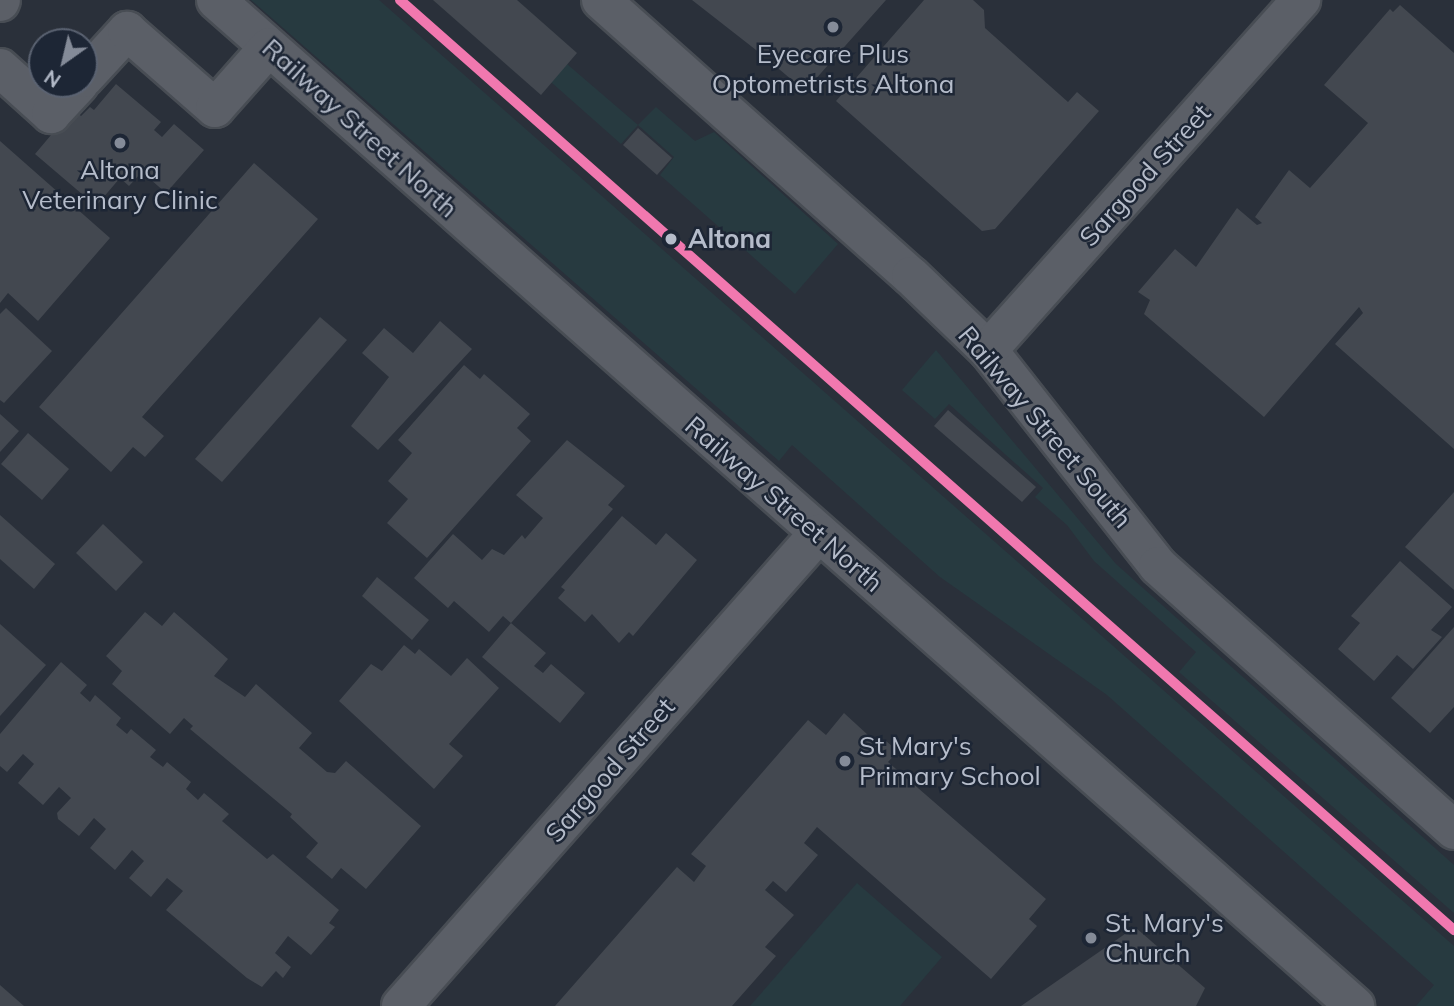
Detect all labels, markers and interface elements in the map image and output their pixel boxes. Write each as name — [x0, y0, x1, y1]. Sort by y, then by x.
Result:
marker: Eyecare Plus Optometrists Altona — [825, 19, 841, 35]
north arrow — [28, 28, 98, 98]
street label: Railway Street North — [256, 32, 464, 224]
place label: Eyecare Plus Optometrists Altona — [712, 38, 954, 100]
text: N — [40, 65, 65, 93]
street label: Sargood Street — [1073, 97, 1217, 253]
marker: Altona Veterinary Clinic — [112, 135, 128, 151]
place label: Altona Veterinary Clinic — [22, 154, 218, 216]
place label: Altona — [688, 223, 771, 255]
marker: Altona — [660, 228, 682, 250]
street label: Railway Street South — [952, 320, 1138, 534]
street label: Railway Street North — [679, 410, 889, 598]
street label: Sargood Street — [539, 692, 681, 848]
place label: St Mary's Primary School — [859, 730, 1041, 792]
marker: St Mary's Primary School — [837, 753, 853, 769]
place label: St. Mary's Church — [1105, 907, 1224, 968]
marker: St. Mary's Church — [1083, 930, 1099, 946]

